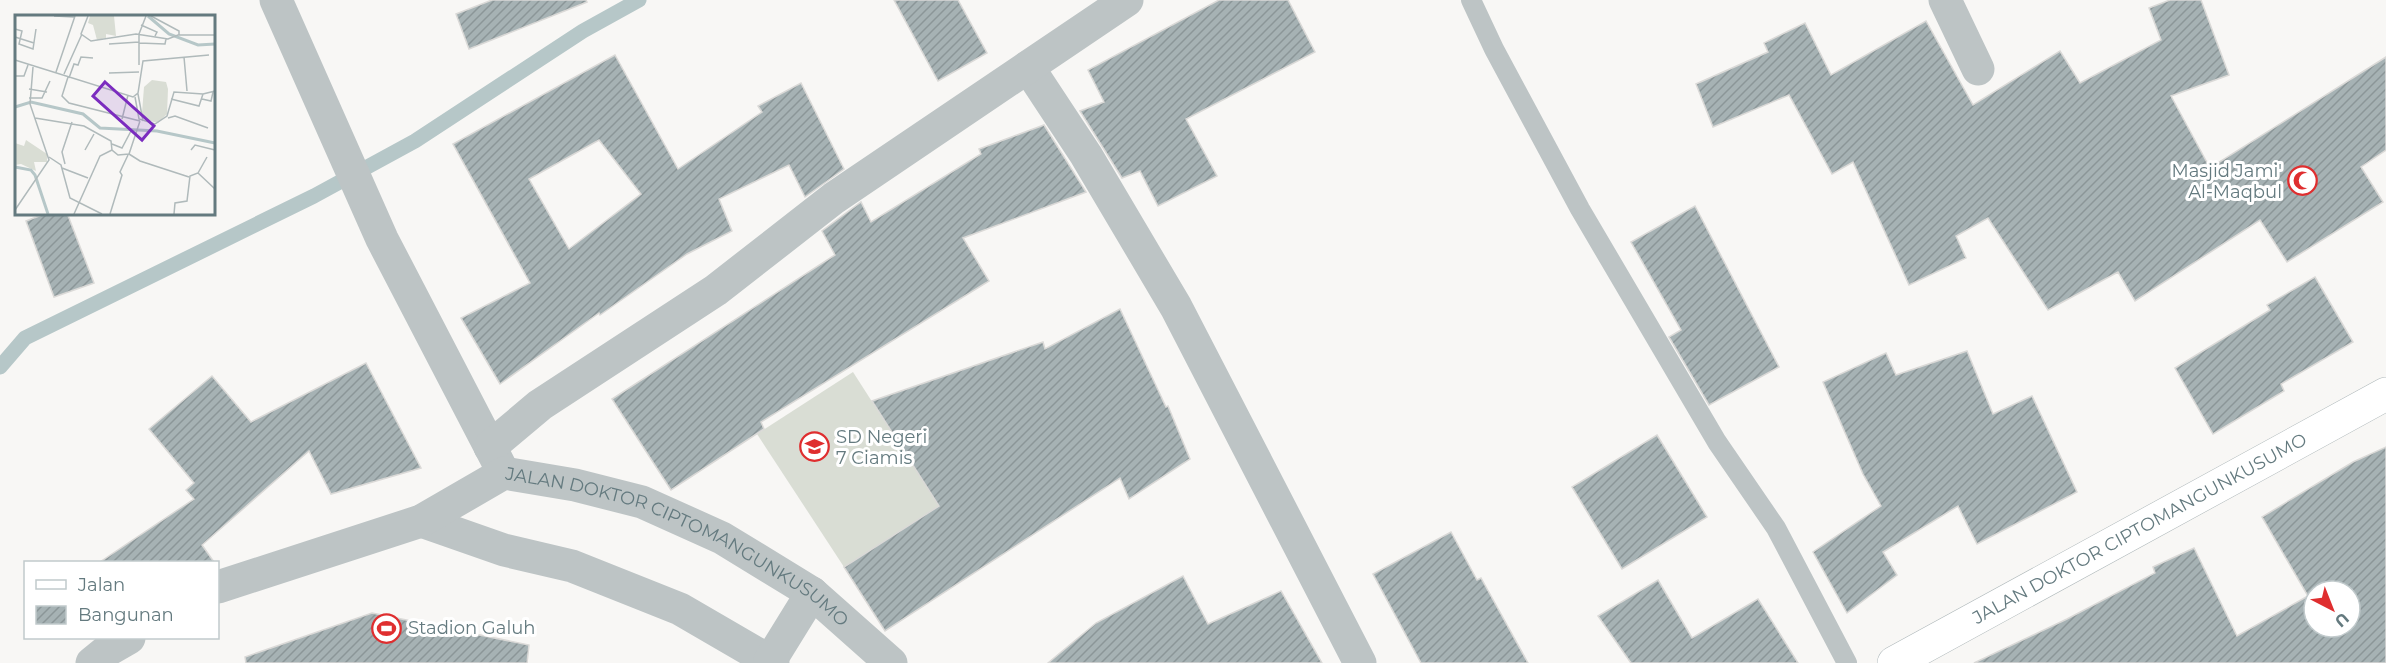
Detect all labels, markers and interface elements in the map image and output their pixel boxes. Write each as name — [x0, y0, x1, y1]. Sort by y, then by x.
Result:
inset map — [15, 15, 214, 214]
place label: Masjid Jami' Al-Maqbul — [2171, 160, 2282, 203]
mosque icon: Masjid Jami' Al-Maqbul — [2287, 165, 2319, 197]
place label: SD Negeri 7 Ciamis — [836, 426, 927, 469]
street label: JALAN DOKTOR CIPTOMANGUNKUSUMO — [1968, 428, 2311, 629]
school or university icon: SD Negeri 7 Ciamis — [799, 431, 831, 463]
street label: JALAN DOKTOR CIPTOMANGUNKUSUMO — [503, 462, 853, 631]
legend — [24, 561, 219, 639]
text: Jalan — [77, 574, 125, 596]
north arrow — [2302, 579, 2362, 639]
text: Bangunan — [78, 604, 174, 626]
text: U — [2331, 608, 2353, 631]
sports icon: Stadion Galuh — [371, 612, 403, 644]
place label: Stadion Galuh — [408, 617, 536, 639]

